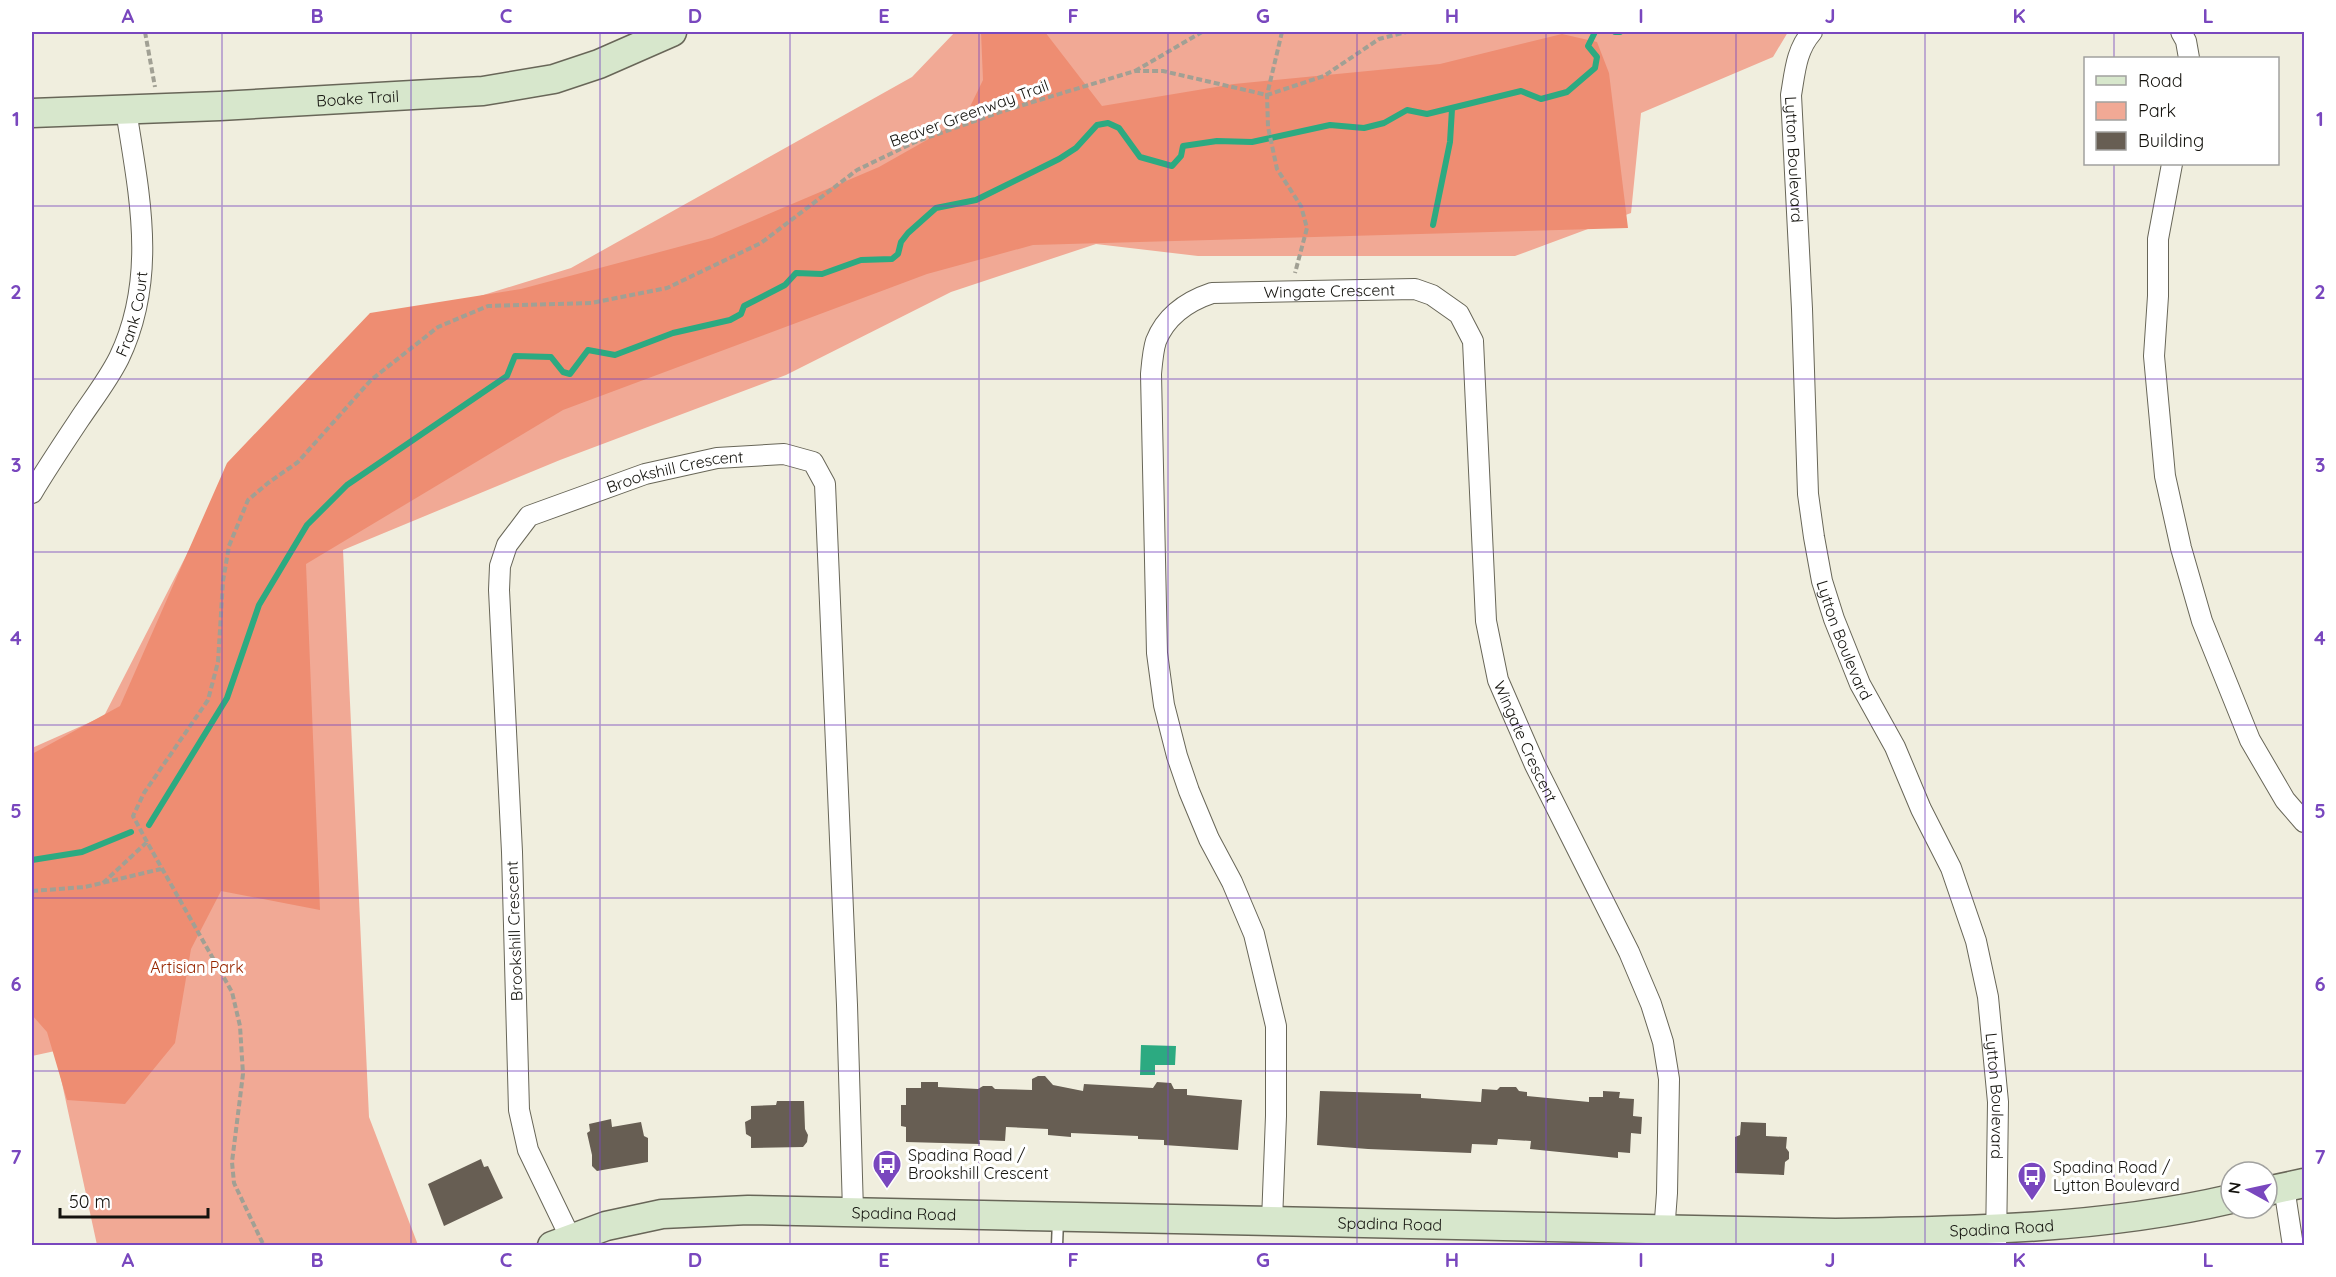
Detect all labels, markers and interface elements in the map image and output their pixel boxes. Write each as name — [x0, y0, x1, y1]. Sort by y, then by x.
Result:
text: A — [122, 3, 135, 28]
text: B — [310, 3, 324, 28]
text: C — [500, 3, 513, 28]
text: D — [688, 3, 702, 28]
text: E — [878, 3, 890, 28]
text: F — [1067, 3, 1079, 28]
text: G — [1256, 3, 1270, 28]
text: H — [1445, 3, 1459, 28]
text: I — [1638, 3, 1644, 28]
text: J — [1824, 3, 1836, 28]
text: K — [2012, 3, 2026, 28]
text: L — [2202, 3, 2214, 28]
legend — [2084, 57, 2279, 165]
text: Road — [2138, 69, 2183, 92]
street label: Beaver Greenway Trail — [887, 75, 1051, 151]
street label: Boake Trail — [316, 86, 400, 110]
street label: Lytton Boulevard — [1781, 96, 1808, 223]
text: Park — [2138, 99, 2176, 122]
text: 1 — [12, 106, 20, 131]
text: 1 — [2316, 106, 2324, 131]
text: Building — [2138, 129, 2204, 152]
street label: Frank Court — [111, 270, 151, 360]
text: 2 — [10, 279, 22, 304]
street label: Wingate Crescent — [1263, 279, 1395, 302]
text: 2 — [2314, 279, 2326, 304]
street label: Brookshill Crescent — [603, 446, 744, 497]
text: 3 — [11, 452, 21, 477]
text: 3 — [2315, 452, 2325, 477]
street label: Lytton Boulevard — [1812, 578, 1877, 703]
text: 4 — [10, 625, 22, 650]
text: 4 — [2314, 625, 2326, 650]
street label: Wingate Crescent — [1489, 678, 1562, 806]
text: 5 — [10, 798, 22, 823]
text: 5 — [2314, 798, 2326, 823]
street label: Brookshill Crescent — [502, 860, 526, 1002]
park label: Artisian Park — [150, 957, 244, 977]
text: 6 — [10, 971, 22, 996]
text: 6 — [2314, 971, 2326, 996]
street label: Lytton Boulevard — [1981, 1032, 2008, 1159]
text: 7 — [11, 1144, 22, 1169]
text: 7 — [2315, 1144, 2326, 1169]
place label: Spadina Road / Brookshill Crescent — [908, 1145, 1049, 1183]
bus stop icon: Spadina Road / Brookshill Crescent — [871, 1148, 903, 1190]
place label: Spadina Road / Lytton Boulevard — [2053, 1157, 2180, 1195]
bus stop icon: Spadina Road / Lytton Boulevard — [2016, 1160, 2048, 1202]
north arrow — [2219, 1160, 2279, 1220]
scale bar — [60, 1181, 208, 1219]
text: N — [2223, 1181, 2245, 1195]
text: 50 m — [69, 1190, 111, 1213]
street label: Spadina Road — [852, 1202, 957, 1224]
street label: Spadina Road — [1337, 1212, 1442, 1235]
street label: Spadina Road — [1949, 1215, 2055, 1241]
text: A — [122, 1247, 135, 1272]
text: B — [310, 1247, 324, 1272]
text: C — [500, 1247, 513, 1272]
text: D — [688, 1247, 702, 1272]
text: E — [878, 1247, 890, 1272]
text: F — [1067, 1247, 1079, 1272]
text: G — [1256, 1247, 1270, 1272]
text: H — [1445, 1247, 1459, 1272]
text: I — [1638, 1247, 1644, 1272]
text: J — [1824, 1247, 1836, 1272]
text: K — [2012, 1247, 2026, 1272]
text: L — [2202, 1247, 2214, 1272]

